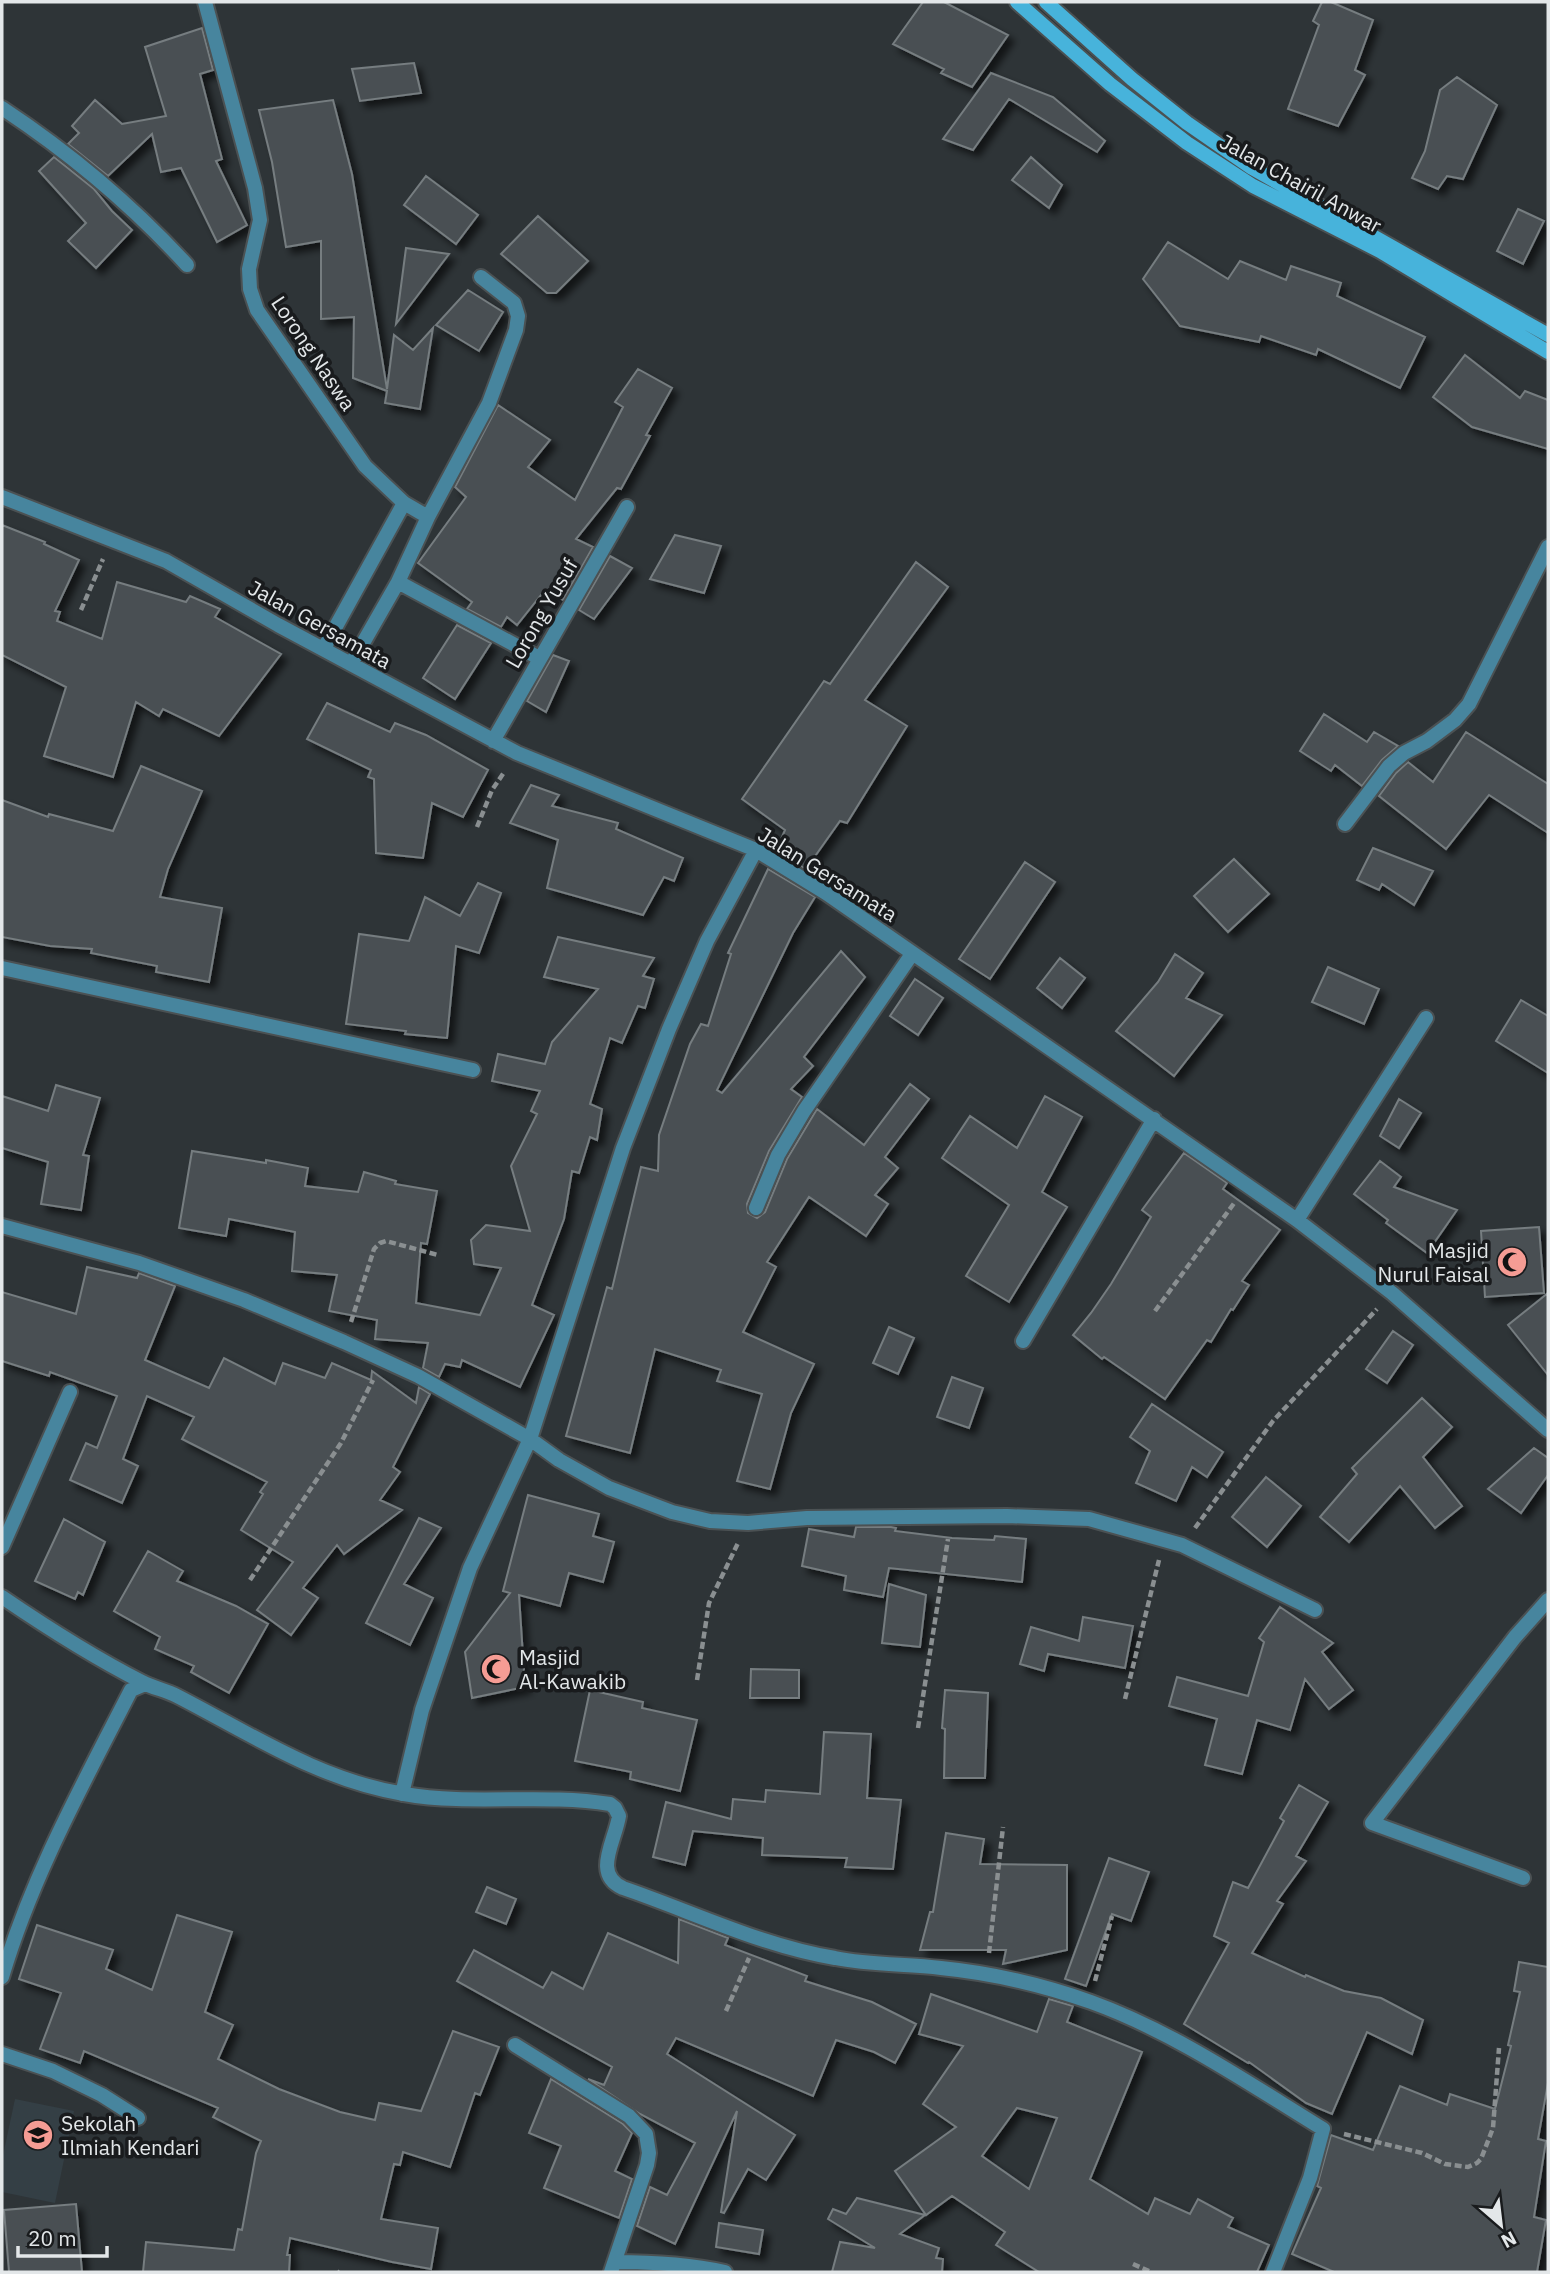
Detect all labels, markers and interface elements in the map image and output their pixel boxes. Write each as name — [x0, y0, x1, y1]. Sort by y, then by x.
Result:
street label: Jalan Chairil Anwar — [1215, 127, 1387, 239]
street label: Lorong Naswa — [265, 290, 363, 416]
street label: Lorong Yusuf — [498, 553, 584, 673]
street label: Jalan Gersamata — [244, 573, 396, 675]
street label: Jalan Gersamata — [753, 820, 903, 928]
place label: Masjid Nurul Faisal — [1377, 1236, 1489, 1288]
mosque icon: Masjid Nurul Faisal — [1495, 1245, 1529, 1279]
place label: Masjid Al-Kawakib — [519, 1643, 626, 1695]
mosque icon: Masjid Al-Kawakib — [479, 1652, 513, 1686]
place label: Sekolah Ilmiah Kendari — [61, 2109, 199, 2161]
school or university icon: Sekolah Ilmiah Kendari — [21, 2118, 55, 2152]
north arrow — [1466, 2190, 1536, 2260]
scale bar — [18, 2214, 107, 2258]
text: 20 m — [28, 2224, 77, 2252]
text: N — [1497, 2226, 1521, 2254]

